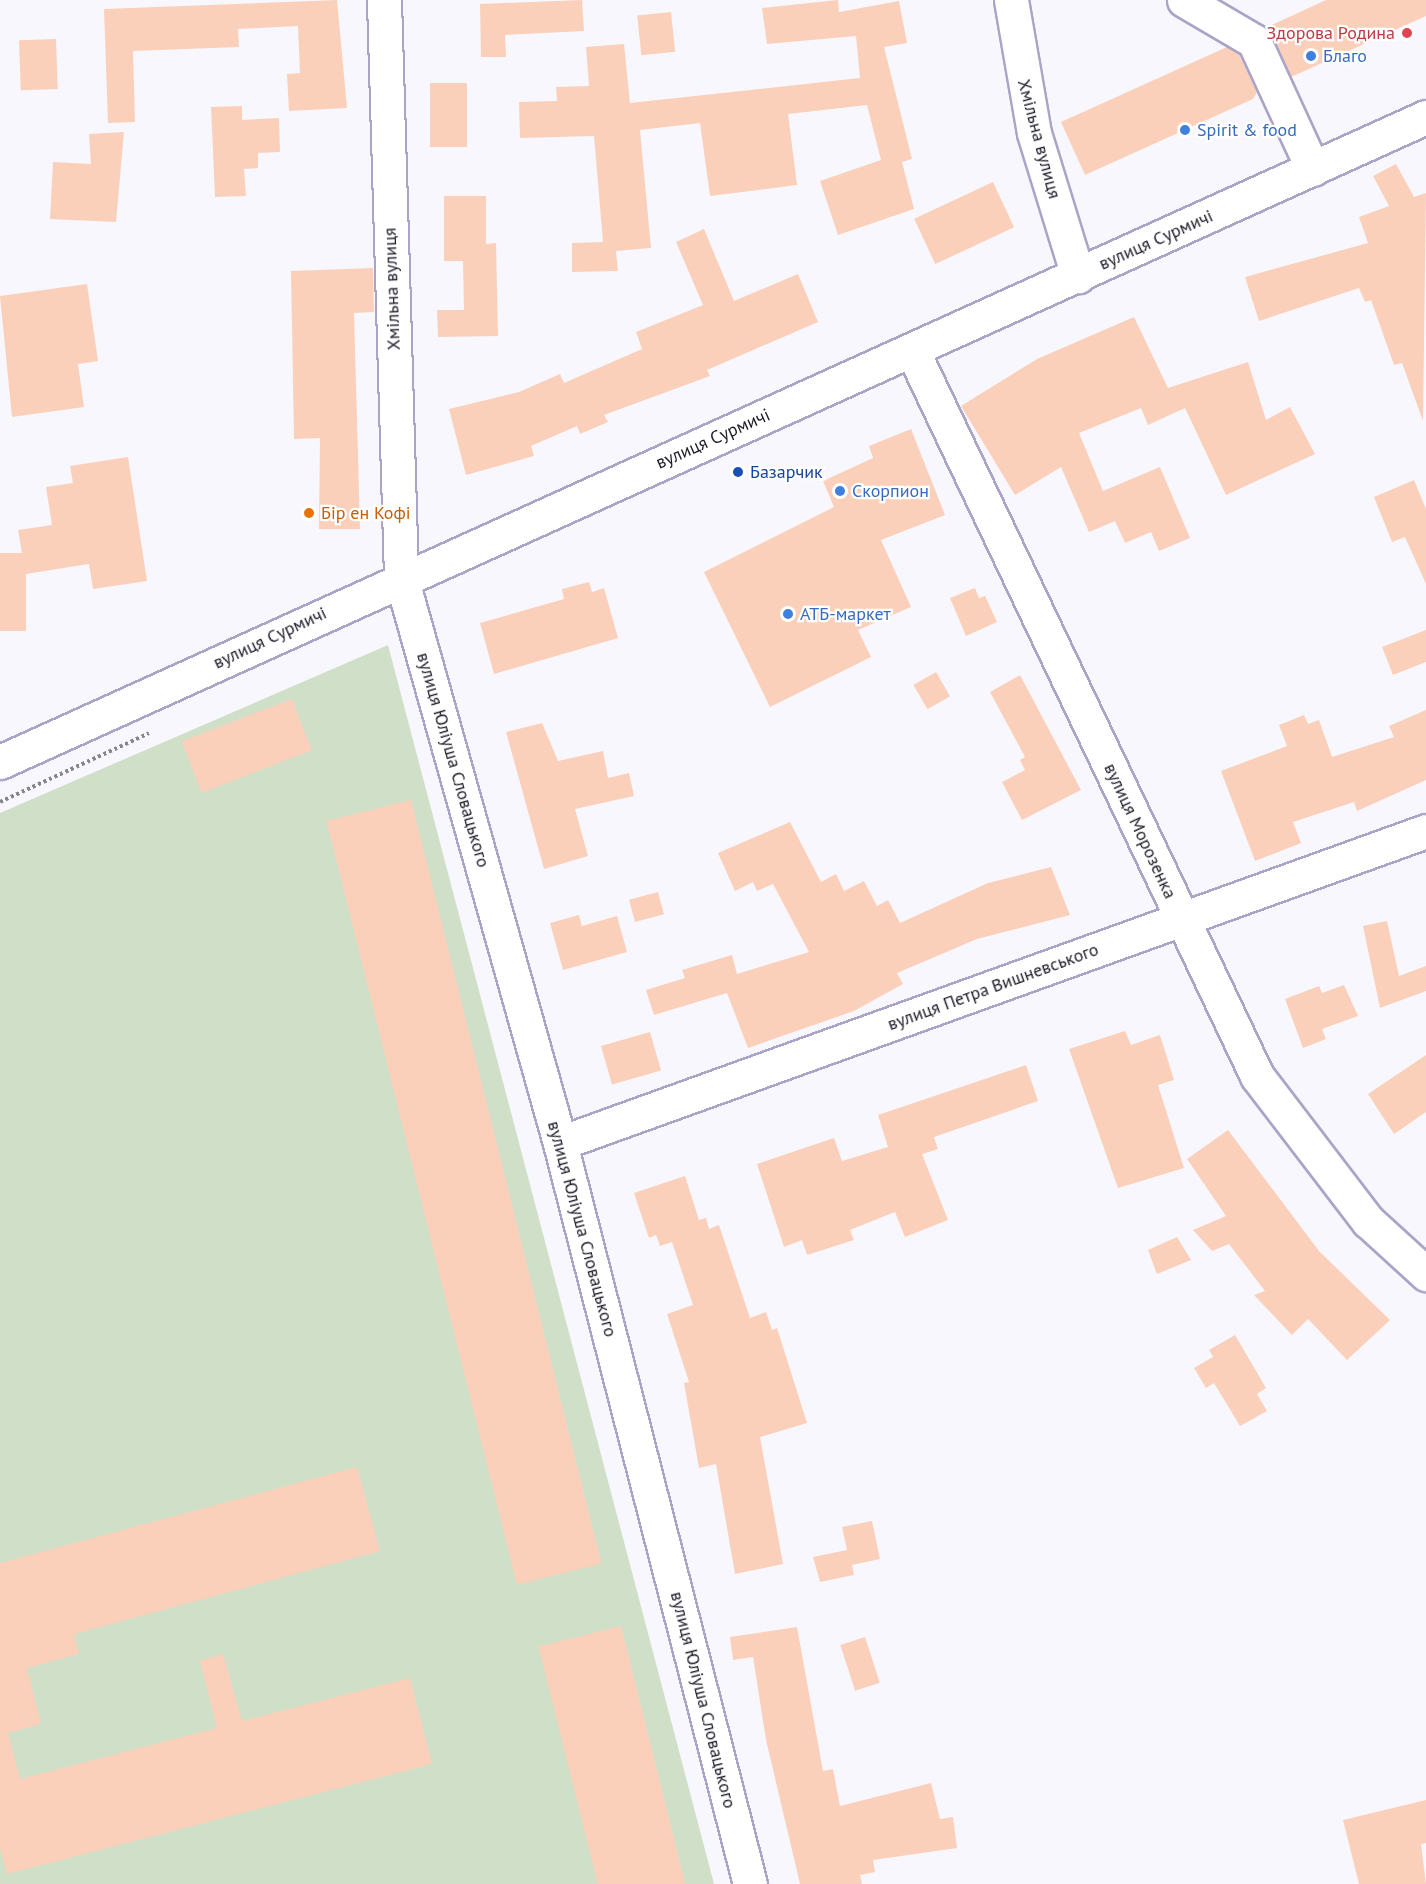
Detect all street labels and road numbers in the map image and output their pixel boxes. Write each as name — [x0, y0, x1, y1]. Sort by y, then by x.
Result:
street label: Хмільна вулиця — [1013, 77, 1065, 201]
street label: вулиця Сурмичі — [1096, 205, 1216, 275]
street label: Хмільна вулиця — [379, 227, 405, 351]
street label: вулиця Сурмичі — [653, 404, 773, 474]
street label: вулиця Сурмичі — [210, 602, 330, 674]
street label: вулиця Юліуша Словацького — [412, 650, 494, 870]
street label: вулиця Морозенка — [1099, 760, 1181, 902]
street label: вулиця Петра Вишневського — [885, 939, 1101, 1035]
street label: вулиця Юліуша Словацького — [543, 1119, 621, 1339]
street label: вулиця Юліуша Словацького — [666, 1589, 740, 1811]

